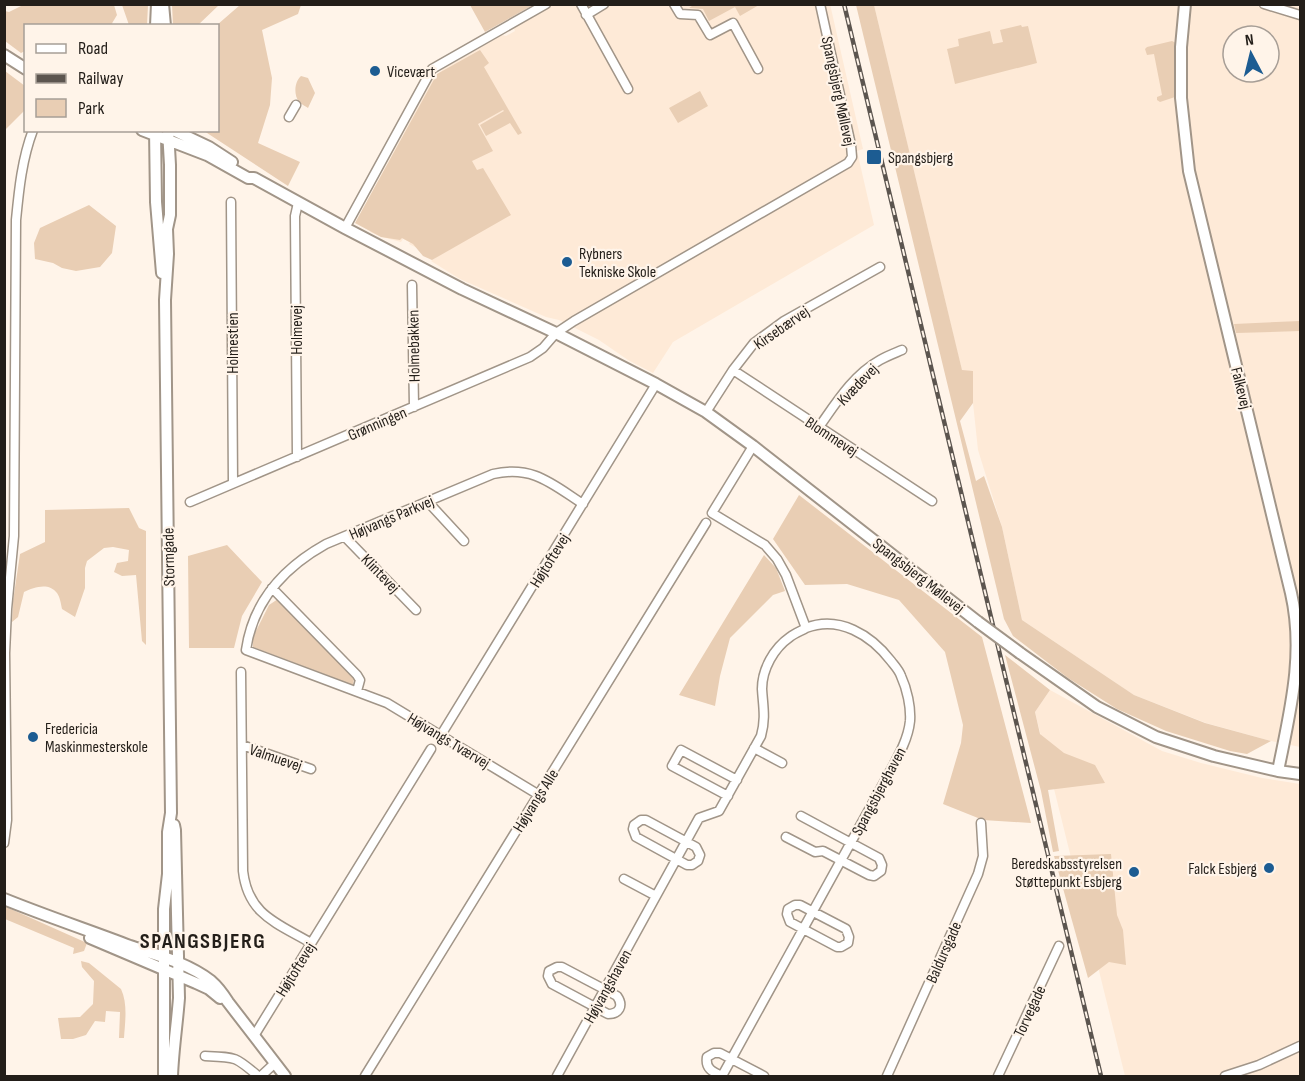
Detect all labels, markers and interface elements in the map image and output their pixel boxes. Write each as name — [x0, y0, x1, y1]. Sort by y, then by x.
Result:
legend — [24, 24, 219, 132]
north arrow — [1221, 24, 1281, 84]
text: N — [1244, 31, 1255, 51]
street label: Spangsbjerg Møllevej — [817, 35, 858, 148]
text: Road — [78, 38, 108, 59]
place label: Vicevært — [387, 63, 435, 82]
marker: Vicevært — [368, 64, 382, 78]
text: Railway — [78, 68, 123, 89]
text: Park — [78, 98, 104, 119]
marker: Spangsbjerg — [865, 148, 883, 166]
place label: Spangsbjerg — [888, 149, 953, 168]
place label: Rybners Tekniske Skole — [579, 245, 656, 282]
marker: Rybners Tekniske Skole — [560, 255, 574, 269]
street label: Kirsebærvej — [751, 302, 813, 354]
street label: Holmevej — [288, 305, 307, 355]
street label: Holmebakken — [404, 310, 425, 382]
street label: Holmestien — [224, 312, 243, 374]
street label: Kvædevej — [834, 360, 883, 410]
street label: Falkevej — [1226, 365, 1255, 411]
street label: Grønningen — [345, 403, 410, 445]
street label: Blommevej — [801, 413, 861, 461]
street label: Højvangs Parkvej — [346, 492, 437, 545]
street label: Stormgade — [159, 528, 180, 586]
street label: Højtoftevej — [526, 530, 574, 591]
street label: Spangsbjerg Møllevej — [868, 534, 968, 618]
street label: Klintevej — [357, 551, 403, 598]
street label: Højvangs Tværvej — [404, 709, 493, 773]
place label: Fredericia Maskinmesterskole — [45, 720, 148, 757]
marker: Fredericia Maskinmesterskole — [26, 730, 40, 744]
street label: Valmuevej — [247, 741, 304, 776]
street label: Spangsbjerghaven — [848, 744, 911, 839]
street label: Højvangs Alle — [509, 766, 563, 836]
place label: Beredskabsstyrelsen Støttepunkt Esbjerg — [1011, 855, 1122, 892]
place label: Falck Esbjerg — [1188, 860, 1257, 879]
marker: Falck Esbjerg — [1262, 861, 1276, 875]
marker: Beredskabsstyrelsen Støttepunkt Esbjerg — [1127, 865, 1141, 879]
street label: Baldursgade — [922, 919, 966, 986]
district label: SPANGSBJERG — [140, 928, 266, 955]
street label: Højtoftevej — [272, 939, 320, 1000]
street label: Højvangshaven — [580, 947, 636, 1027]
street label: Torvegade — [1010, 983, 1051, 1040]

